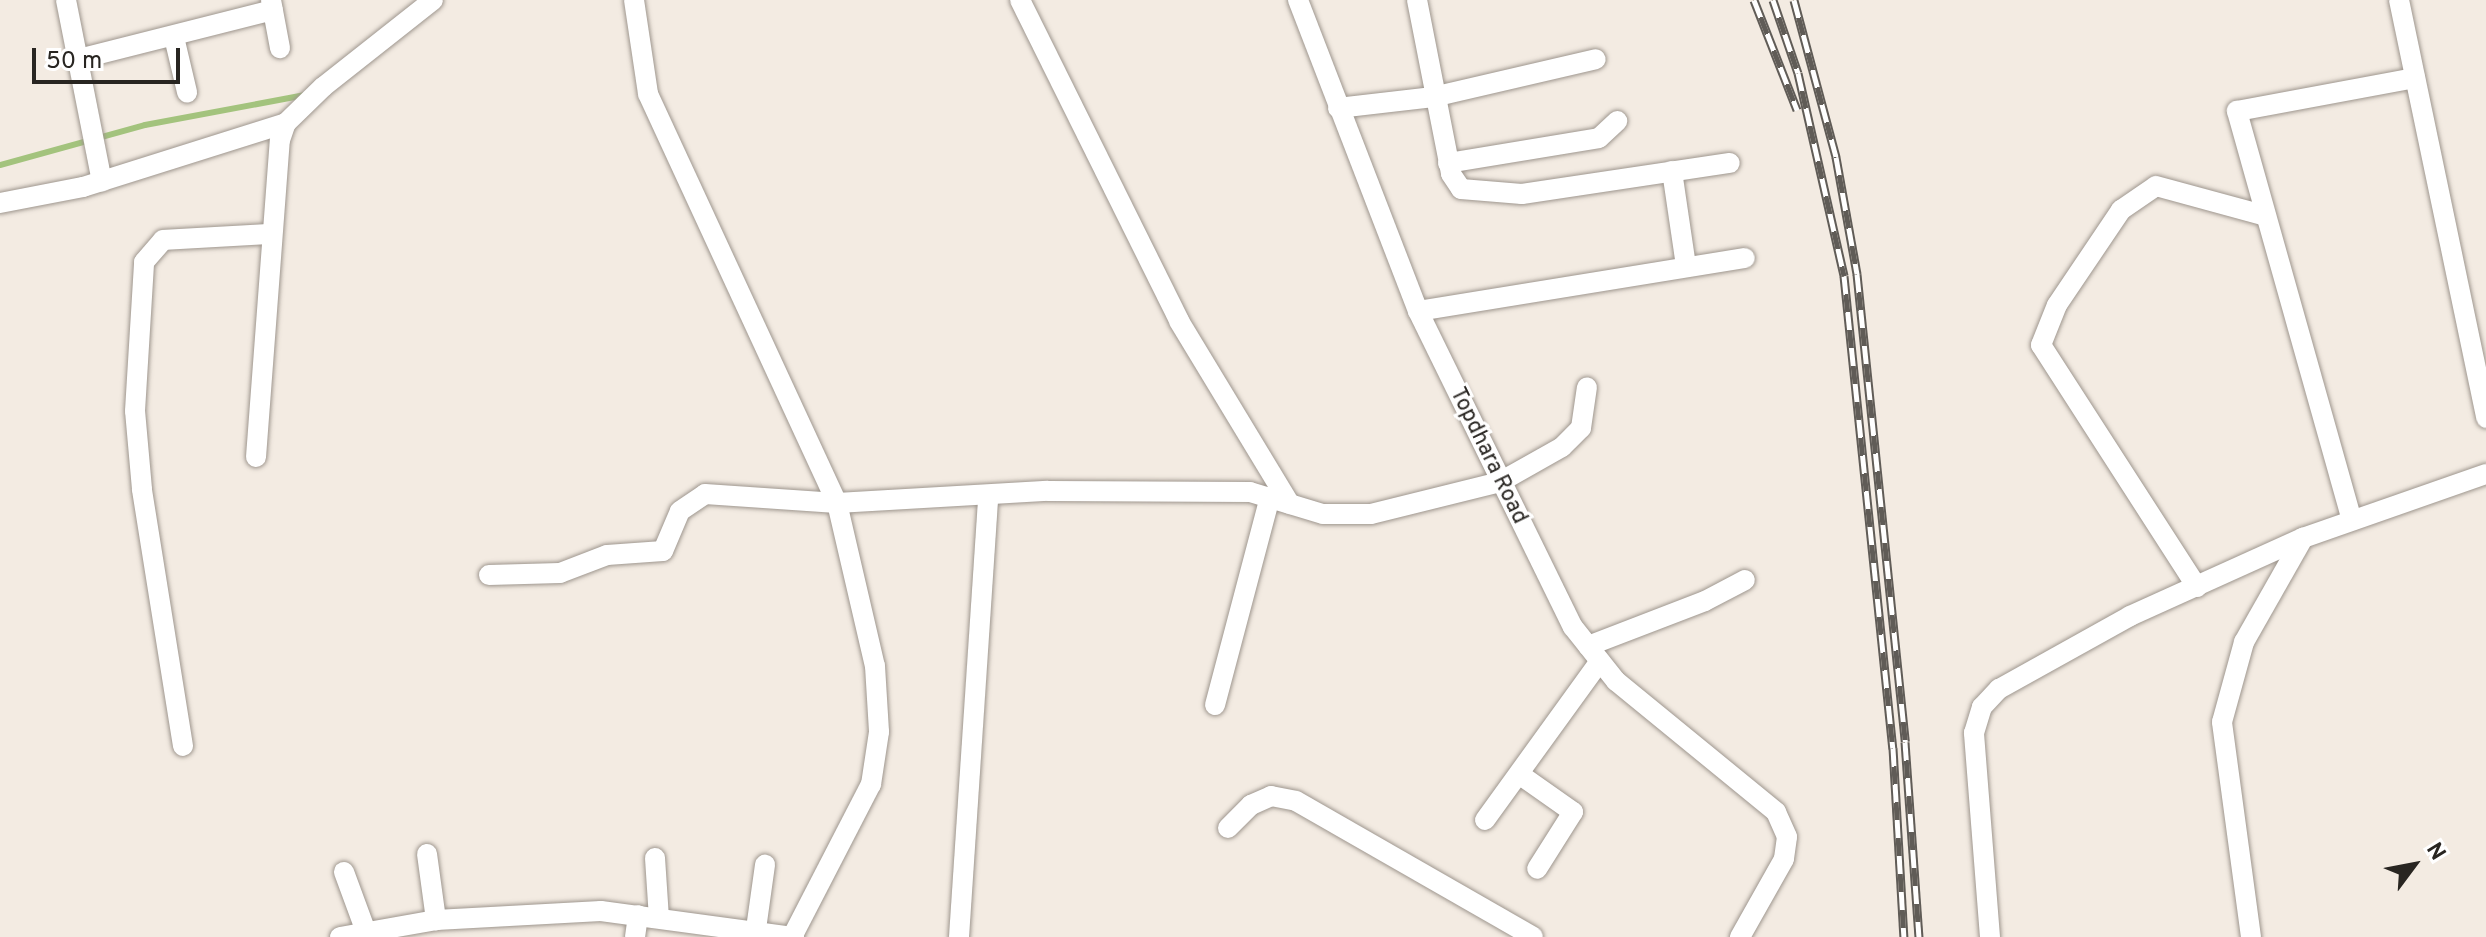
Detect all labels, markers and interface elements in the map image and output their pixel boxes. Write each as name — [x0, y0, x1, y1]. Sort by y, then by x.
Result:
scale bar — [36, 32, 184, 82]
text: 50 m — [46, 47, 102, 77]
street label: Topdhara Road — [1444, 384, 1532, 528]
north arrow — [2374, 825, 2454, 905]
text: N — [2419, 838, 2450, 866]

